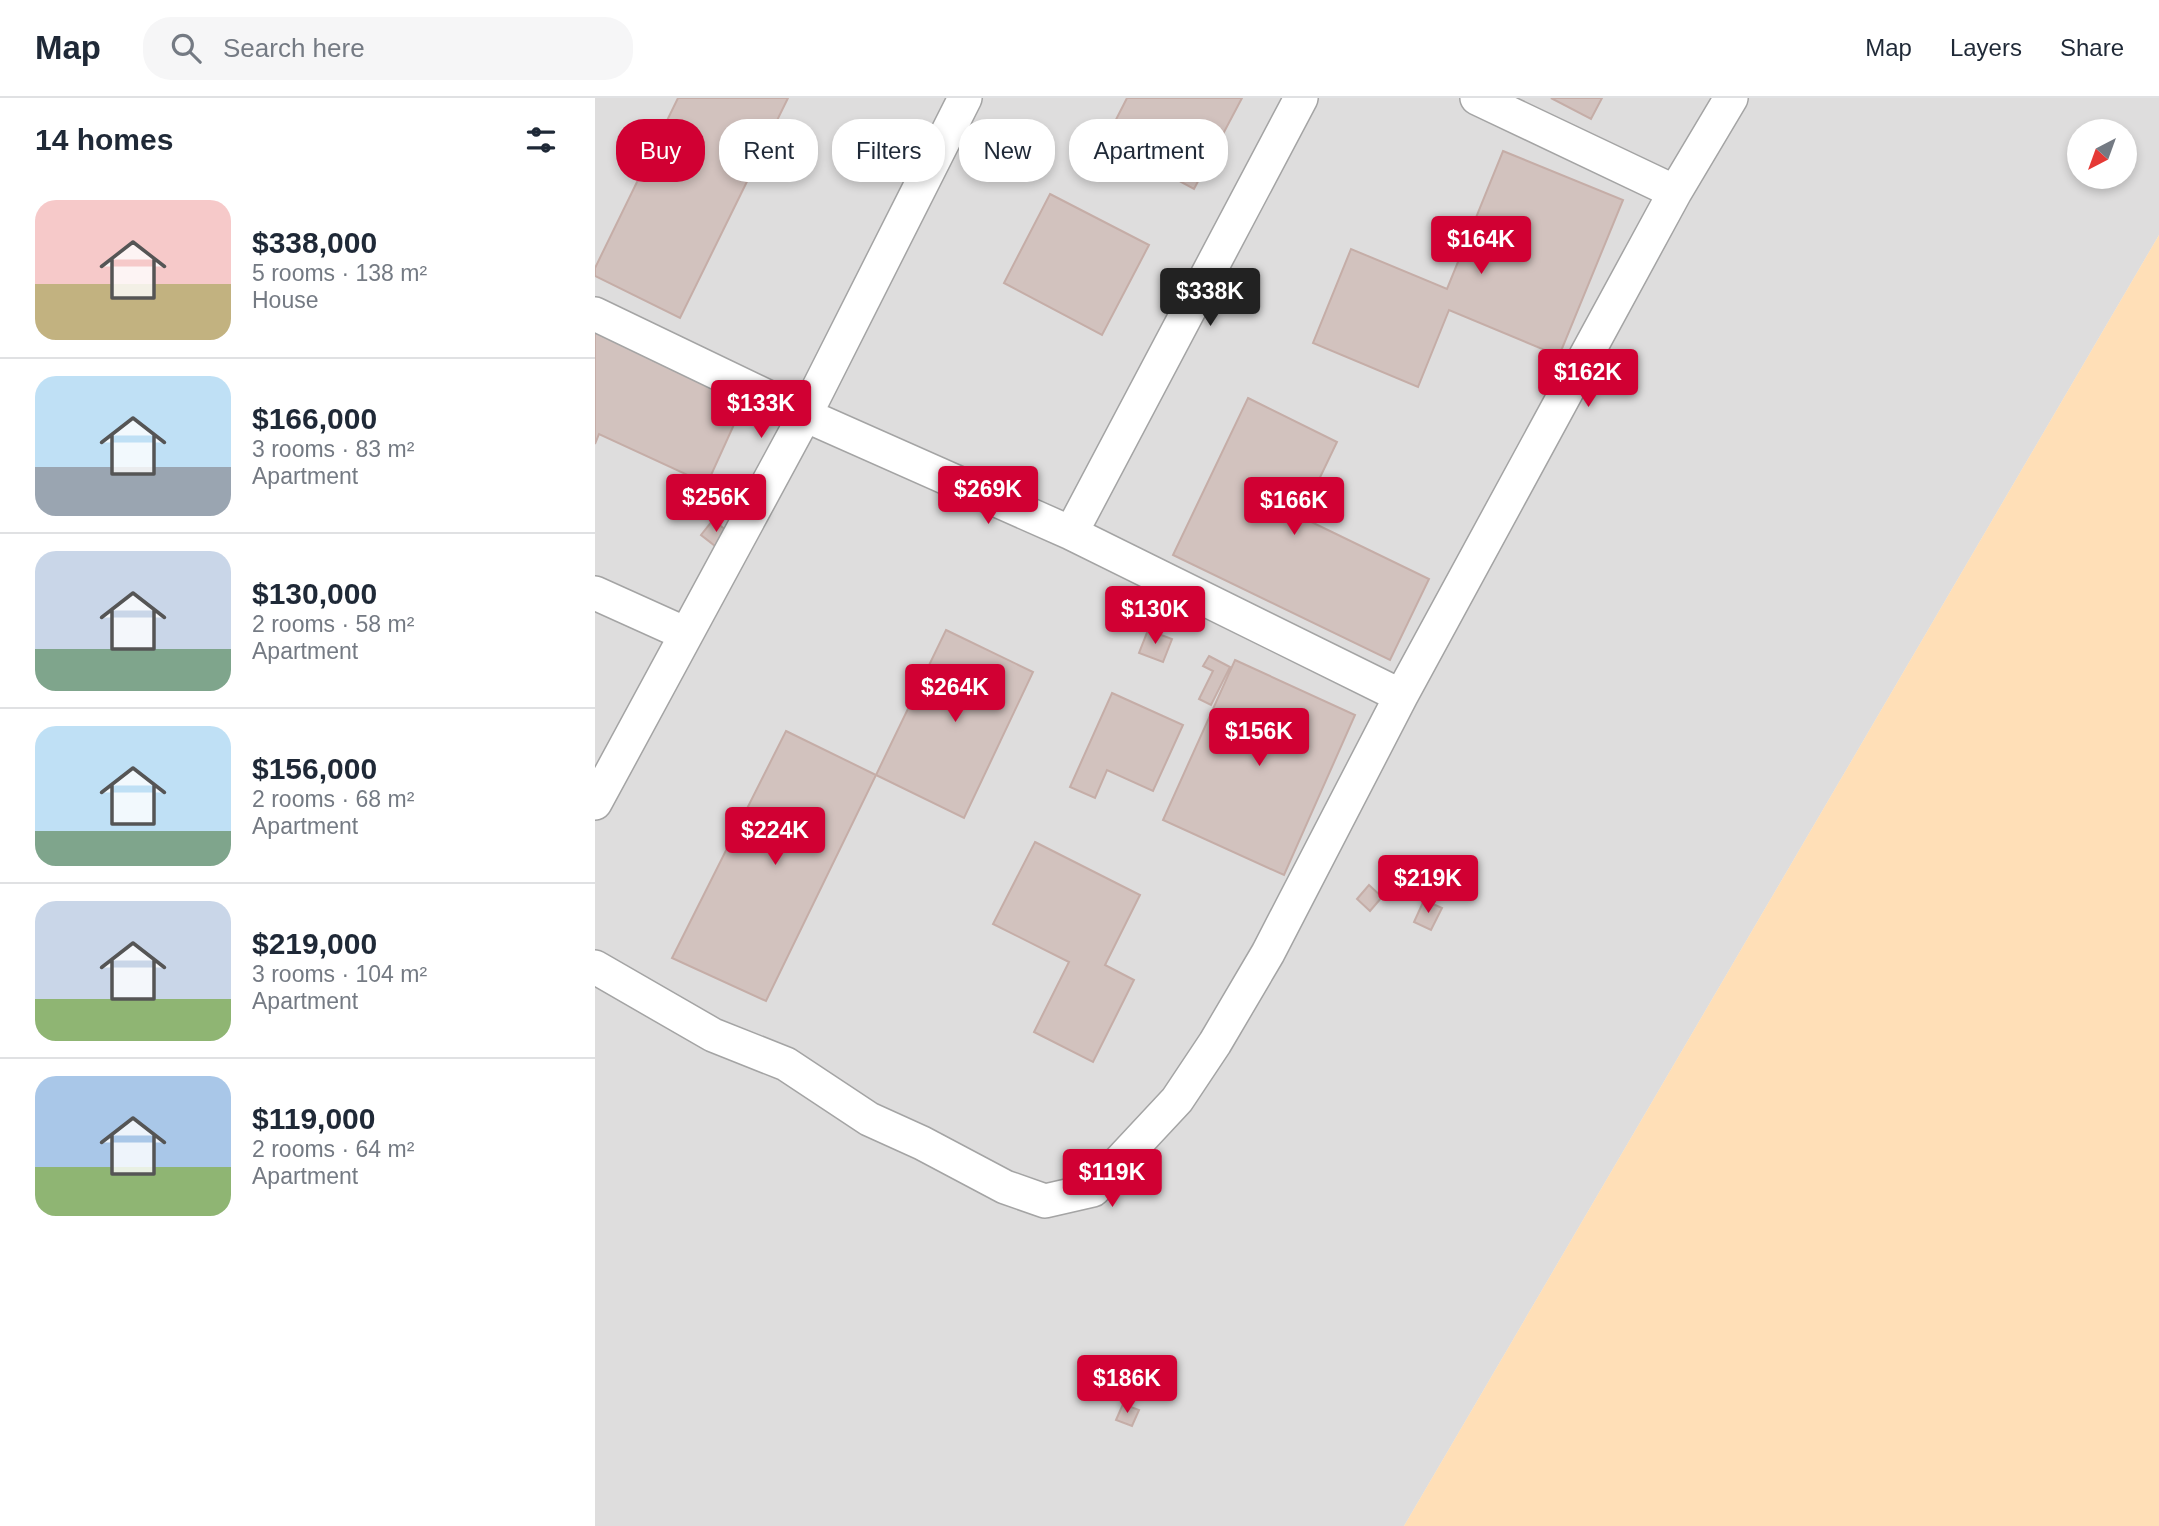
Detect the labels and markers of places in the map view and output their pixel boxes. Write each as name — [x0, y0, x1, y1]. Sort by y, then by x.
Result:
pin: $164K — [1432, 216, 1530, 276]
pin: $338K — [1161, 268, 1259, 328]
pin: $162K — [1539, 350, 1637, 409]
pin: $133K — [712, 380, 810, 440]
pin: $269K — [939, 466, 1037, 526]
pin: $256K — [667, 474, 765, 534]
pin: $166K — [1245, 478, 1343, 537]
pin: $130K — [1106, 587, 1204, 646]
pin: $264K — [906, 664, 1004, 724]
pin: $156K — [1210, 708, 1308, 768]
pin: $224K — [726, 808, 824, 867]
pin: $219K — [1379, 856, 1477, 915]
pin: $119K — [1063, 1150, 1161, 1209]
pin: $186K — [1078, 1356, 1176, 1415]

